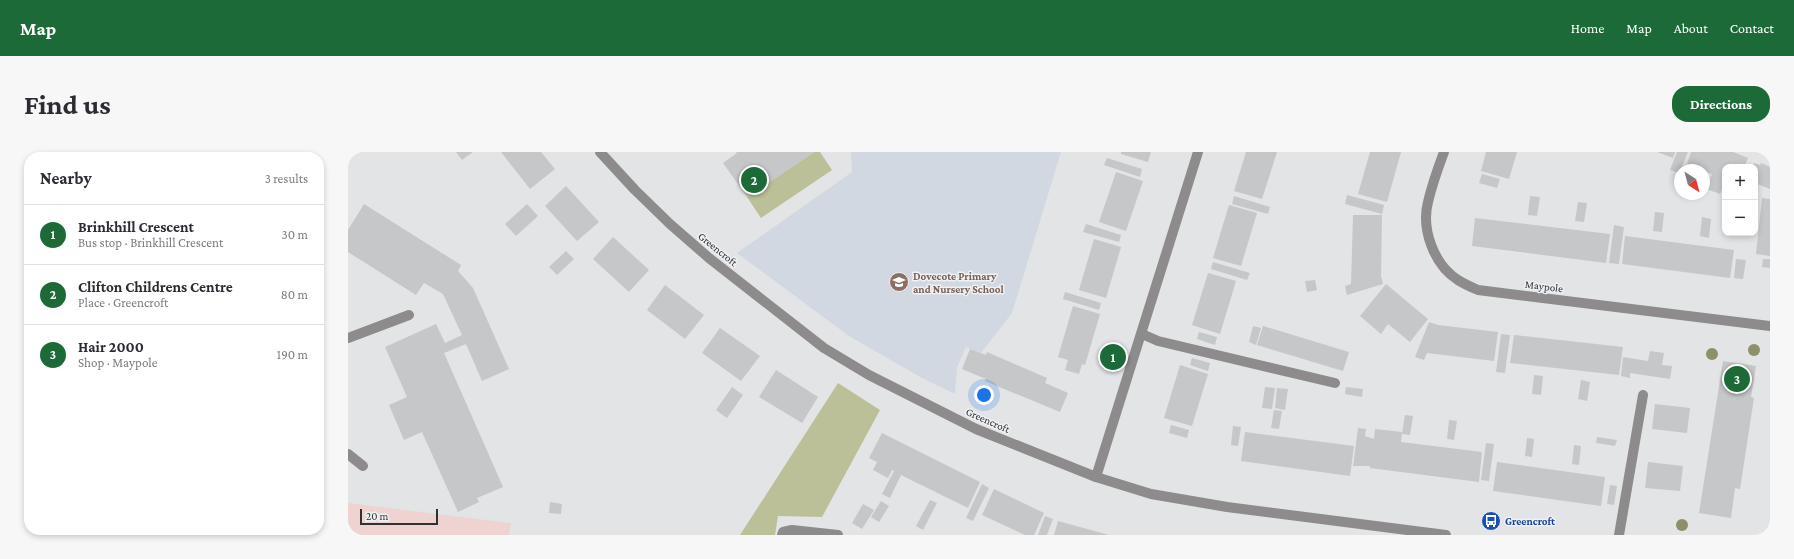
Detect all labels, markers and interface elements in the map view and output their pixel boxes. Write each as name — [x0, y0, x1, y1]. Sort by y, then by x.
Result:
text: Map — [20, 18, 56, 39]
text: Home — [1571, 20, 1604, 36]
text: Map — [1626, 20, 1652, 36]
text: About — [1674, 20, 1708, 36]
text: Contact — [1730, 20, 1774, 36]
button: Directions — [1672, 86, 1770, 122]
text: Find us — [24, 89, 111, 120]
north arrow — [1674, 164, 1710, 200]
map controls — [1722, 164, 1758, 236]
button: + — [1722, 164, 1758, 200]
pin: 2 — [741, 165, 767, 195]
text: Nearby — [40, 169, 92, 188]
text: 3 results — [265, 171, 308, 186]
button: − — [1722, 200, 1758, 236]
text: Brinkhill Crescent — [78, 219, 194, 235]
text: 1 — [51, 227, 55, 242]
text: 30 m — [282, 227, 308, 242]
street label: Greencroft — [696, 230, 740, 269]
text: Bus stop · Brinkhill Crescent — [78, 235, 223, 250]
place label: Dovecote Primary and Nursery School — [913, 270, 1004, 295]
school or university icon: Dovecote Primary and Nursery School — [888, 271, 910, 293]
street label: Maypole — [1524, 278, 1564, 295]
text: Clifton Childrens Centre — [78, 279, 233, 295]
text: 2 — [50, 287, 56, 302]
text: 80 m — [281, 287, 308, 302]
text: Place · Greencroft — [78, 295, 168, 310]
text: Hair 2000 — [78, 339, 144, 355]
pin: 1 — [1100, 342, 1126, 372]
text: 3 — [50, 347, 56, 362]
text: 190 m — [277, 347, 308, 362]
text: Shop · Maypole — [78, 355, 158, 370]
pin: 3 — [1724, 364, 1750, 394]
your location — [974, 385, 994, 405]
street label: Greencroft — [964, 405, 1012, 435]
scale bar — [360, 507, 438, 526]
text: 20 m — [366, 510, 388, 522]
bus stop icon: Greencroft — [1480, 510, 1502, 532]
place label: Greencroft — [1505, 515, 1555, 527]

